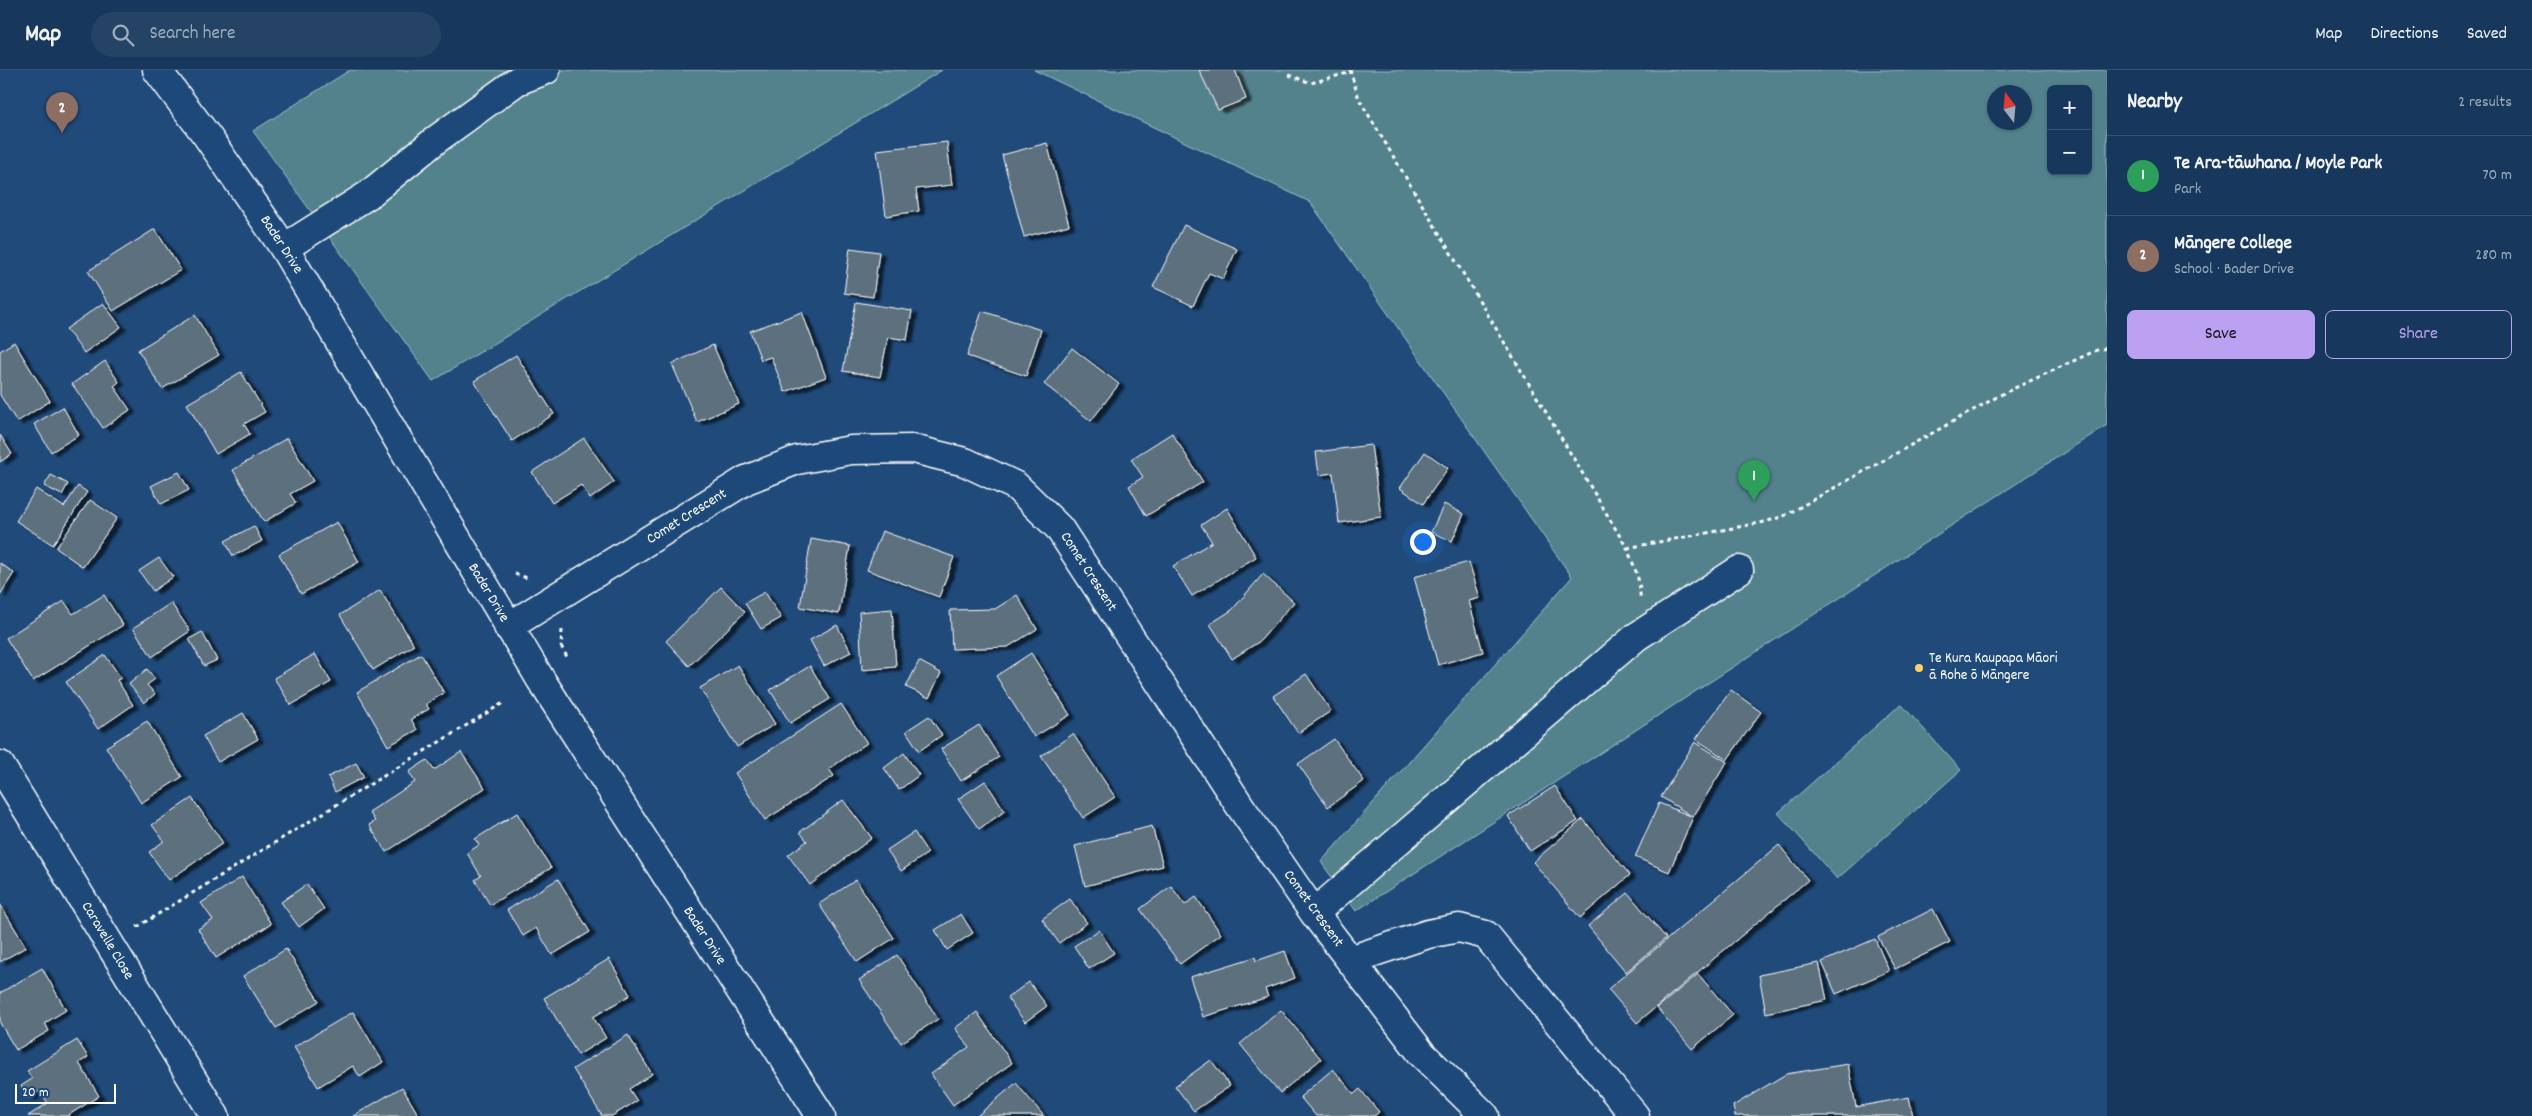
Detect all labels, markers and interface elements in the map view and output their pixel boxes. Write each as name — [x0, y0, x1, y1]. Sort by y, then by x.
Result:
search box — [91, 12, 441, 57]
text: Map — [25, 18, 61, 52]
icon: search — [109, 21, 137, 49]
text: Search here — [149, 21, 235, 48]
text: Map — [2315, 22, 2342, 47]
text: Directions — [2370, 22, 2439, 47]
text: Saved — [2467, 22, 2507, 47]
north arrow — [1987, 85, 2032, 130]
map controls — [2047, 85, 2092, 175]
button: + — [2047, 85, 2092, 130]
text: Nearby — [2127, 88, 2182, 118]
text: 2 results — [2458, 91, 2512, 114]
pin: 2 — [46, 92, 78, 133]
button: − — [2047, 130, 2092, 175]
text: Te Ara-tāwhana / Moyle Park — [2174, 151, 2382, 178]
text: 1 — [2141, 164, 2145, 187]
text: 70 m — [2482, 164, 2512, 187]
text: Park — [2174, 178, 2201, 201]
street label: Bader Drive — [254, 211, 308, 279]
text: Māngere College — [2174, 231, 2292, 258]
text: 2 — [2140, 244, 2147, 267]
text: 280 m — [2475, 244, 2512, 267]
text: School · Bader Drive — [2174, 258, 2294, 281]
button: Save — [2127, 310, 2315, 359]
button: Share — [2325, 310, 2512, 359]
pin: 1 — [1738, 460, 1770, 501]
street label: Comet Crescent — [643, 483, 732, 550]
street label: Comet Crescent — [1054, 528, 1122, 617]
your location — [1410, 529, 1436, 555]
street label: Bader Drive — [462, 559, 515, 627]
place label: Te Kura Kaupapa Māori ā Rohe ō Māngere — [1929, 648, 2058, 687]
marker: Te Kura Kaupapa Māori ā Rohe ō Māngere — [1913, 662, 1925, 674]
street label: Comet Crescent — [1277, 866, 1349, 953]
street label: Caravelle Close — [75, 898, 139, 985]
street label: Bader Drive — [677, 902, 731, 970]
scale bar — [15, 1081, 116, 1104]
text: 20 m — [22, 1083, 49, 1103]

